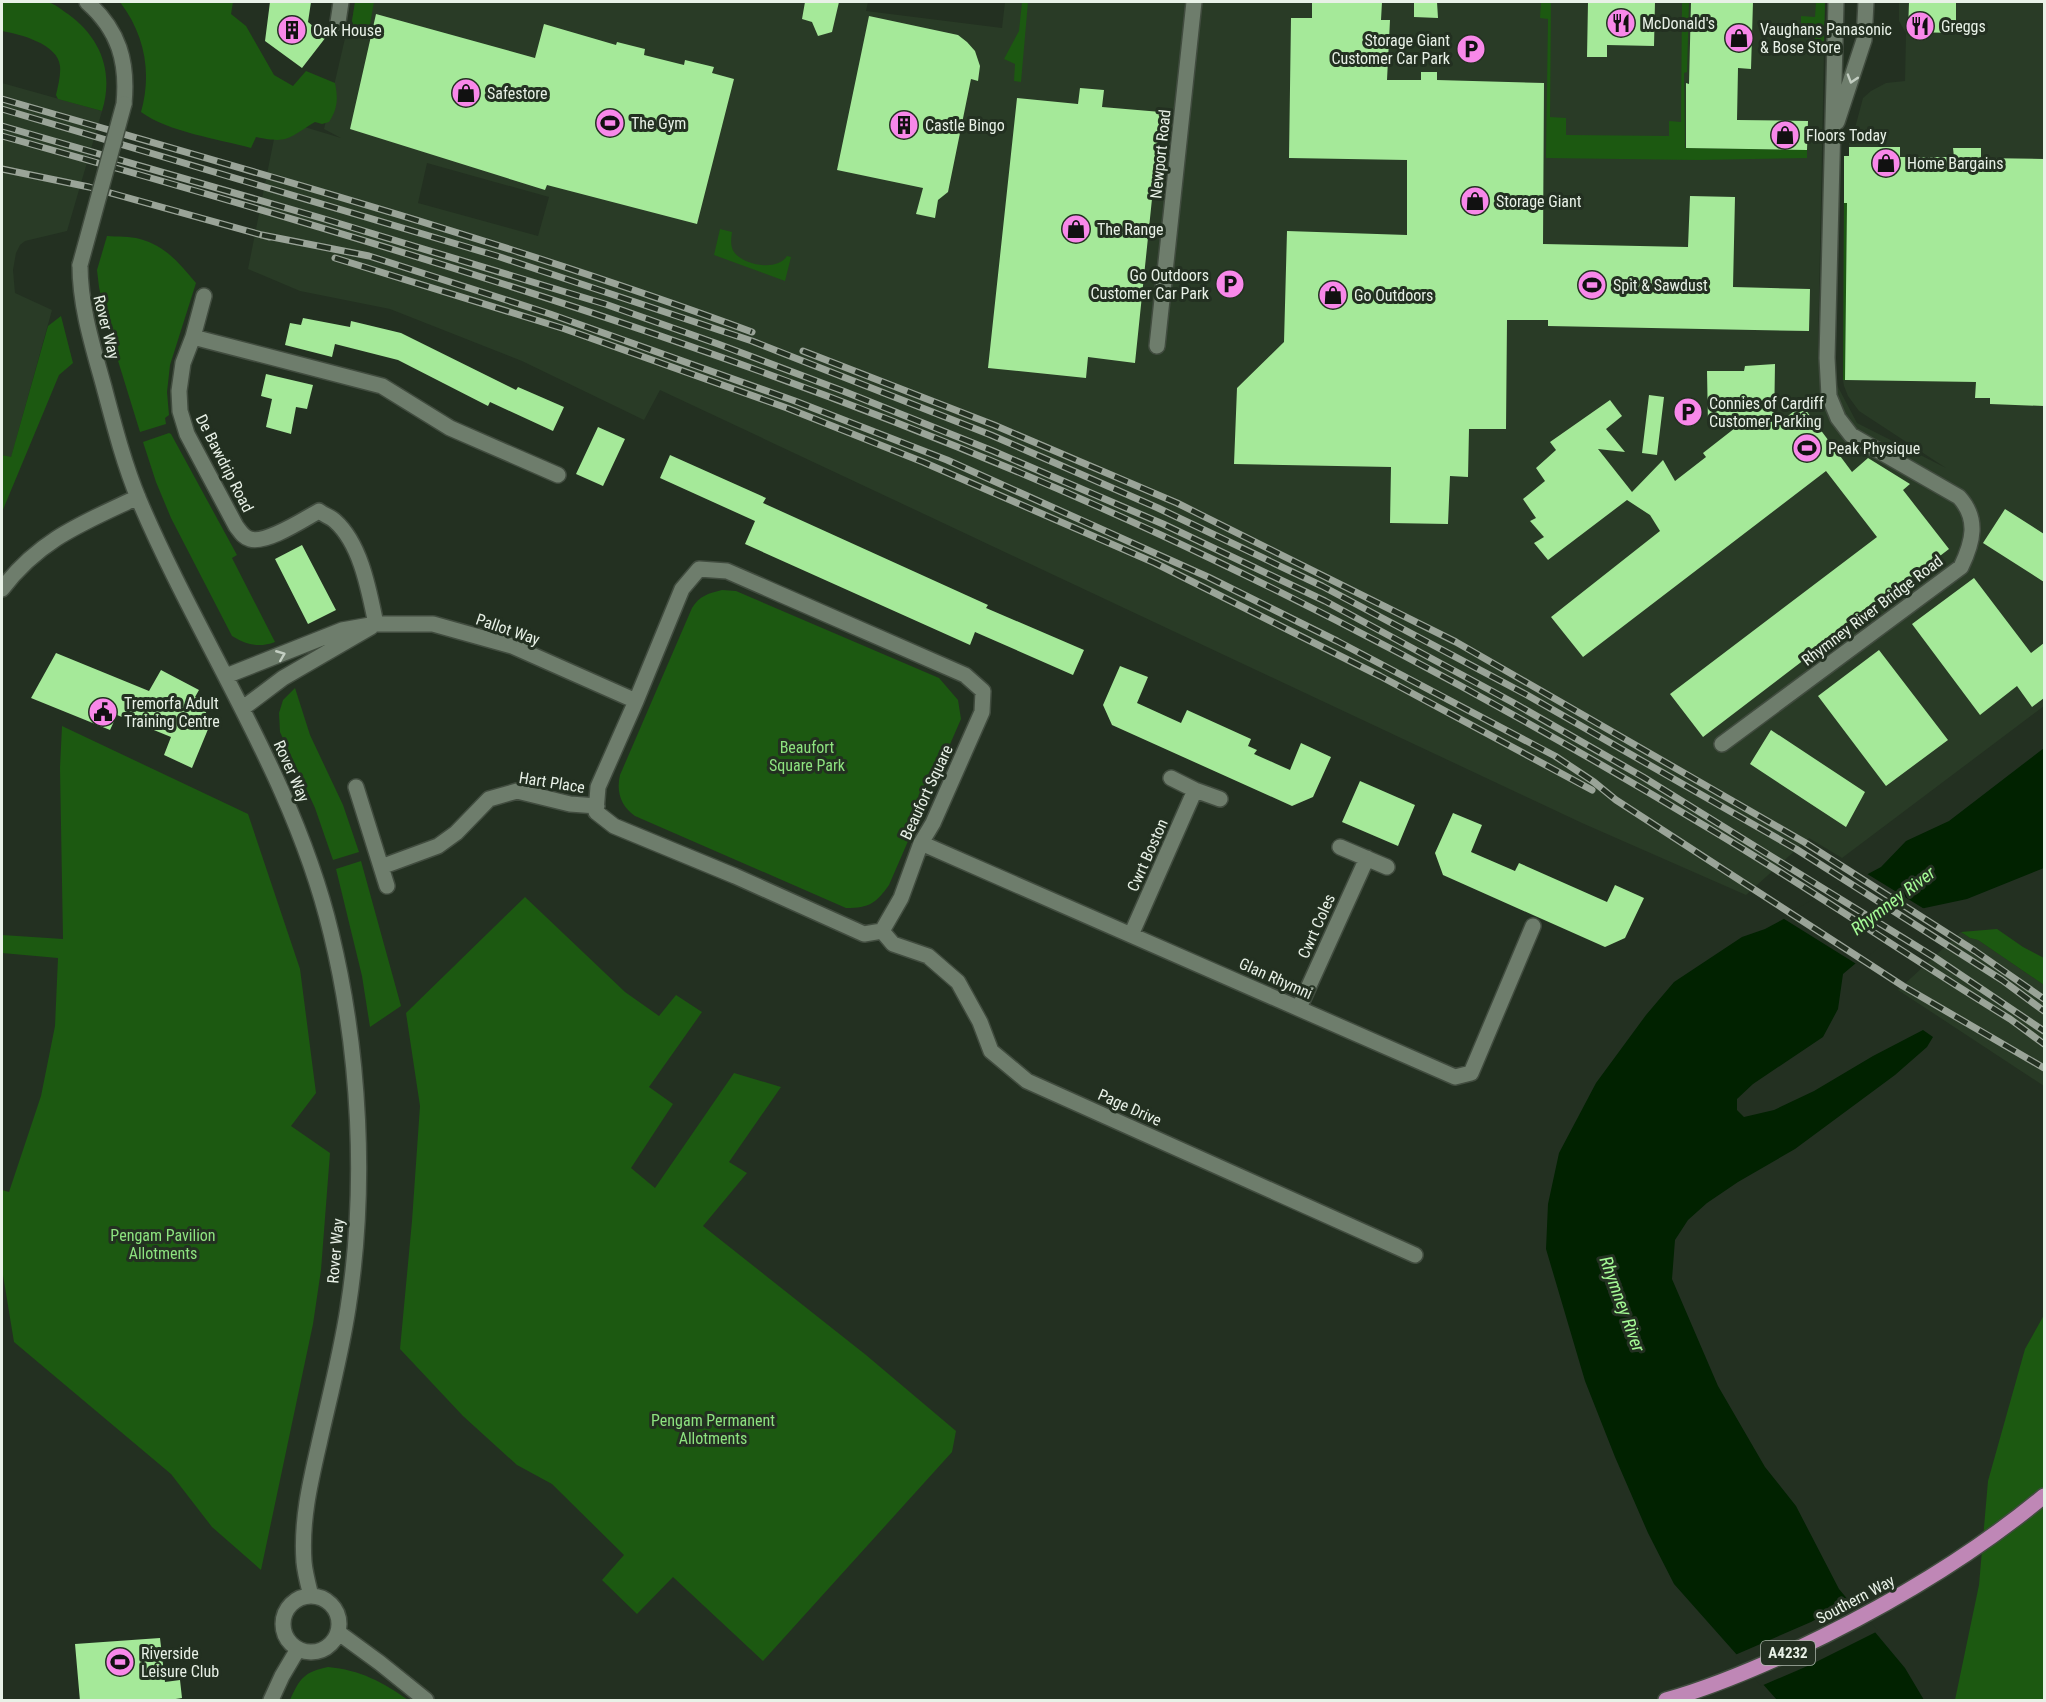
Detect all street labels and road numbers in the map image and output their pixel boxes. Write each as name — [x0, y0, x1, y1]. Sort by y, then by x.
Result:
street label: Newport Road — [1146, 109, 1175, 200]
street label: Rover Way — [89, 293, 124, 361]
street label: De Bawdrip Road — [192, 411, 257, 515]
street label: Rhymney River Bridge Road — [1798, 551, 1947, 670]
street label: Pallot Way — [473, 610, 543, 649]
street label: Rover Way — [270, 737, 314, 805]
street label: Beaufort Square — [896, 742, 957, 843]
street label: Hart Place — [518, 768, 586, 797]
street label: Cwrt Boston — [1123, 816, 1172, 894]
street label: Cwrt Coles — [1294, 891, 1339, 961]
street label: Glan Rhymni — [1236, 954, 1316, 1003]
street label: Page Drive — [1095, 1085, 1164, 1130]
street label: Rover Way — [323, 1217, 348, 1284]
street label: Southern Way — [1813, 1571, 1898, 1628]
road number: A4232 — [1761, 1641, 1815, 1665]

